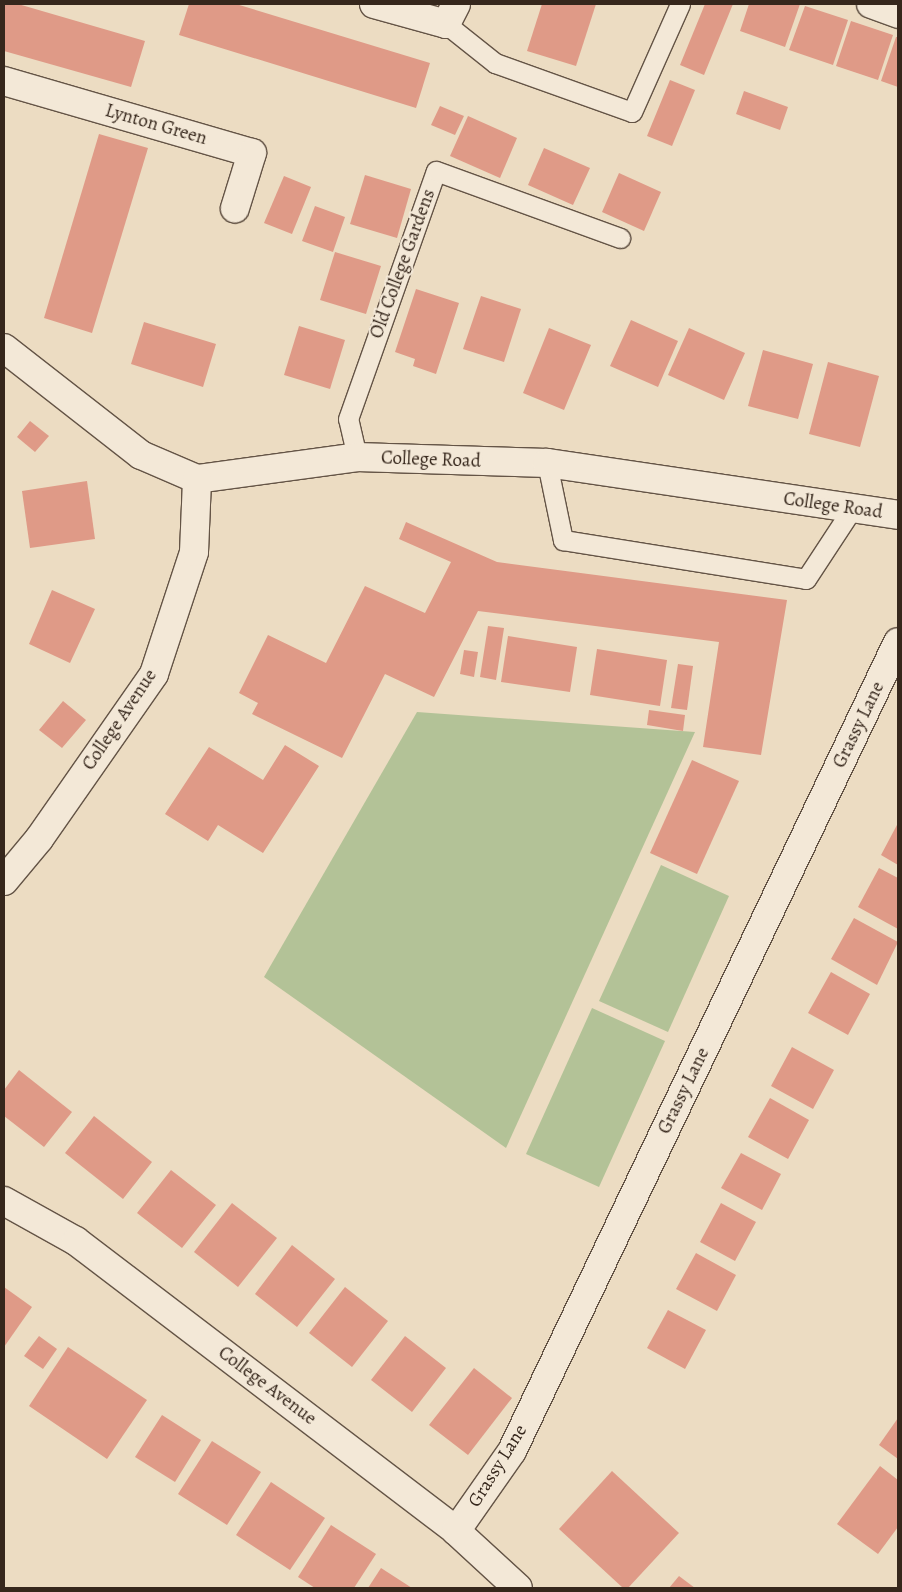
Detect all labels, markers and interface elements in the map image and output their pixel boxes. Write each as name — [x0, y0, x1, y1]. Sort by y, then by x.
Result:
street label: Lynton Green — [102, 100, 210, 150]
street label: Old College Gardens — [365, 186, 441, 342]
street label: College Road — [381, 447, 481, 473]
street label: College Road — [782, 488, 884, 524]
street label: College Avenue — [78, 665, 162, 775]
street label: Grassy Lane — [828, 678, 890, 772]
street label: Grassy Lane — [653, 1044, 715, 1138]
street label: College Avenue — [213, 1342, 321, 1430]
street label: Grassy Lane — [464, 1420, 532, 1512]

